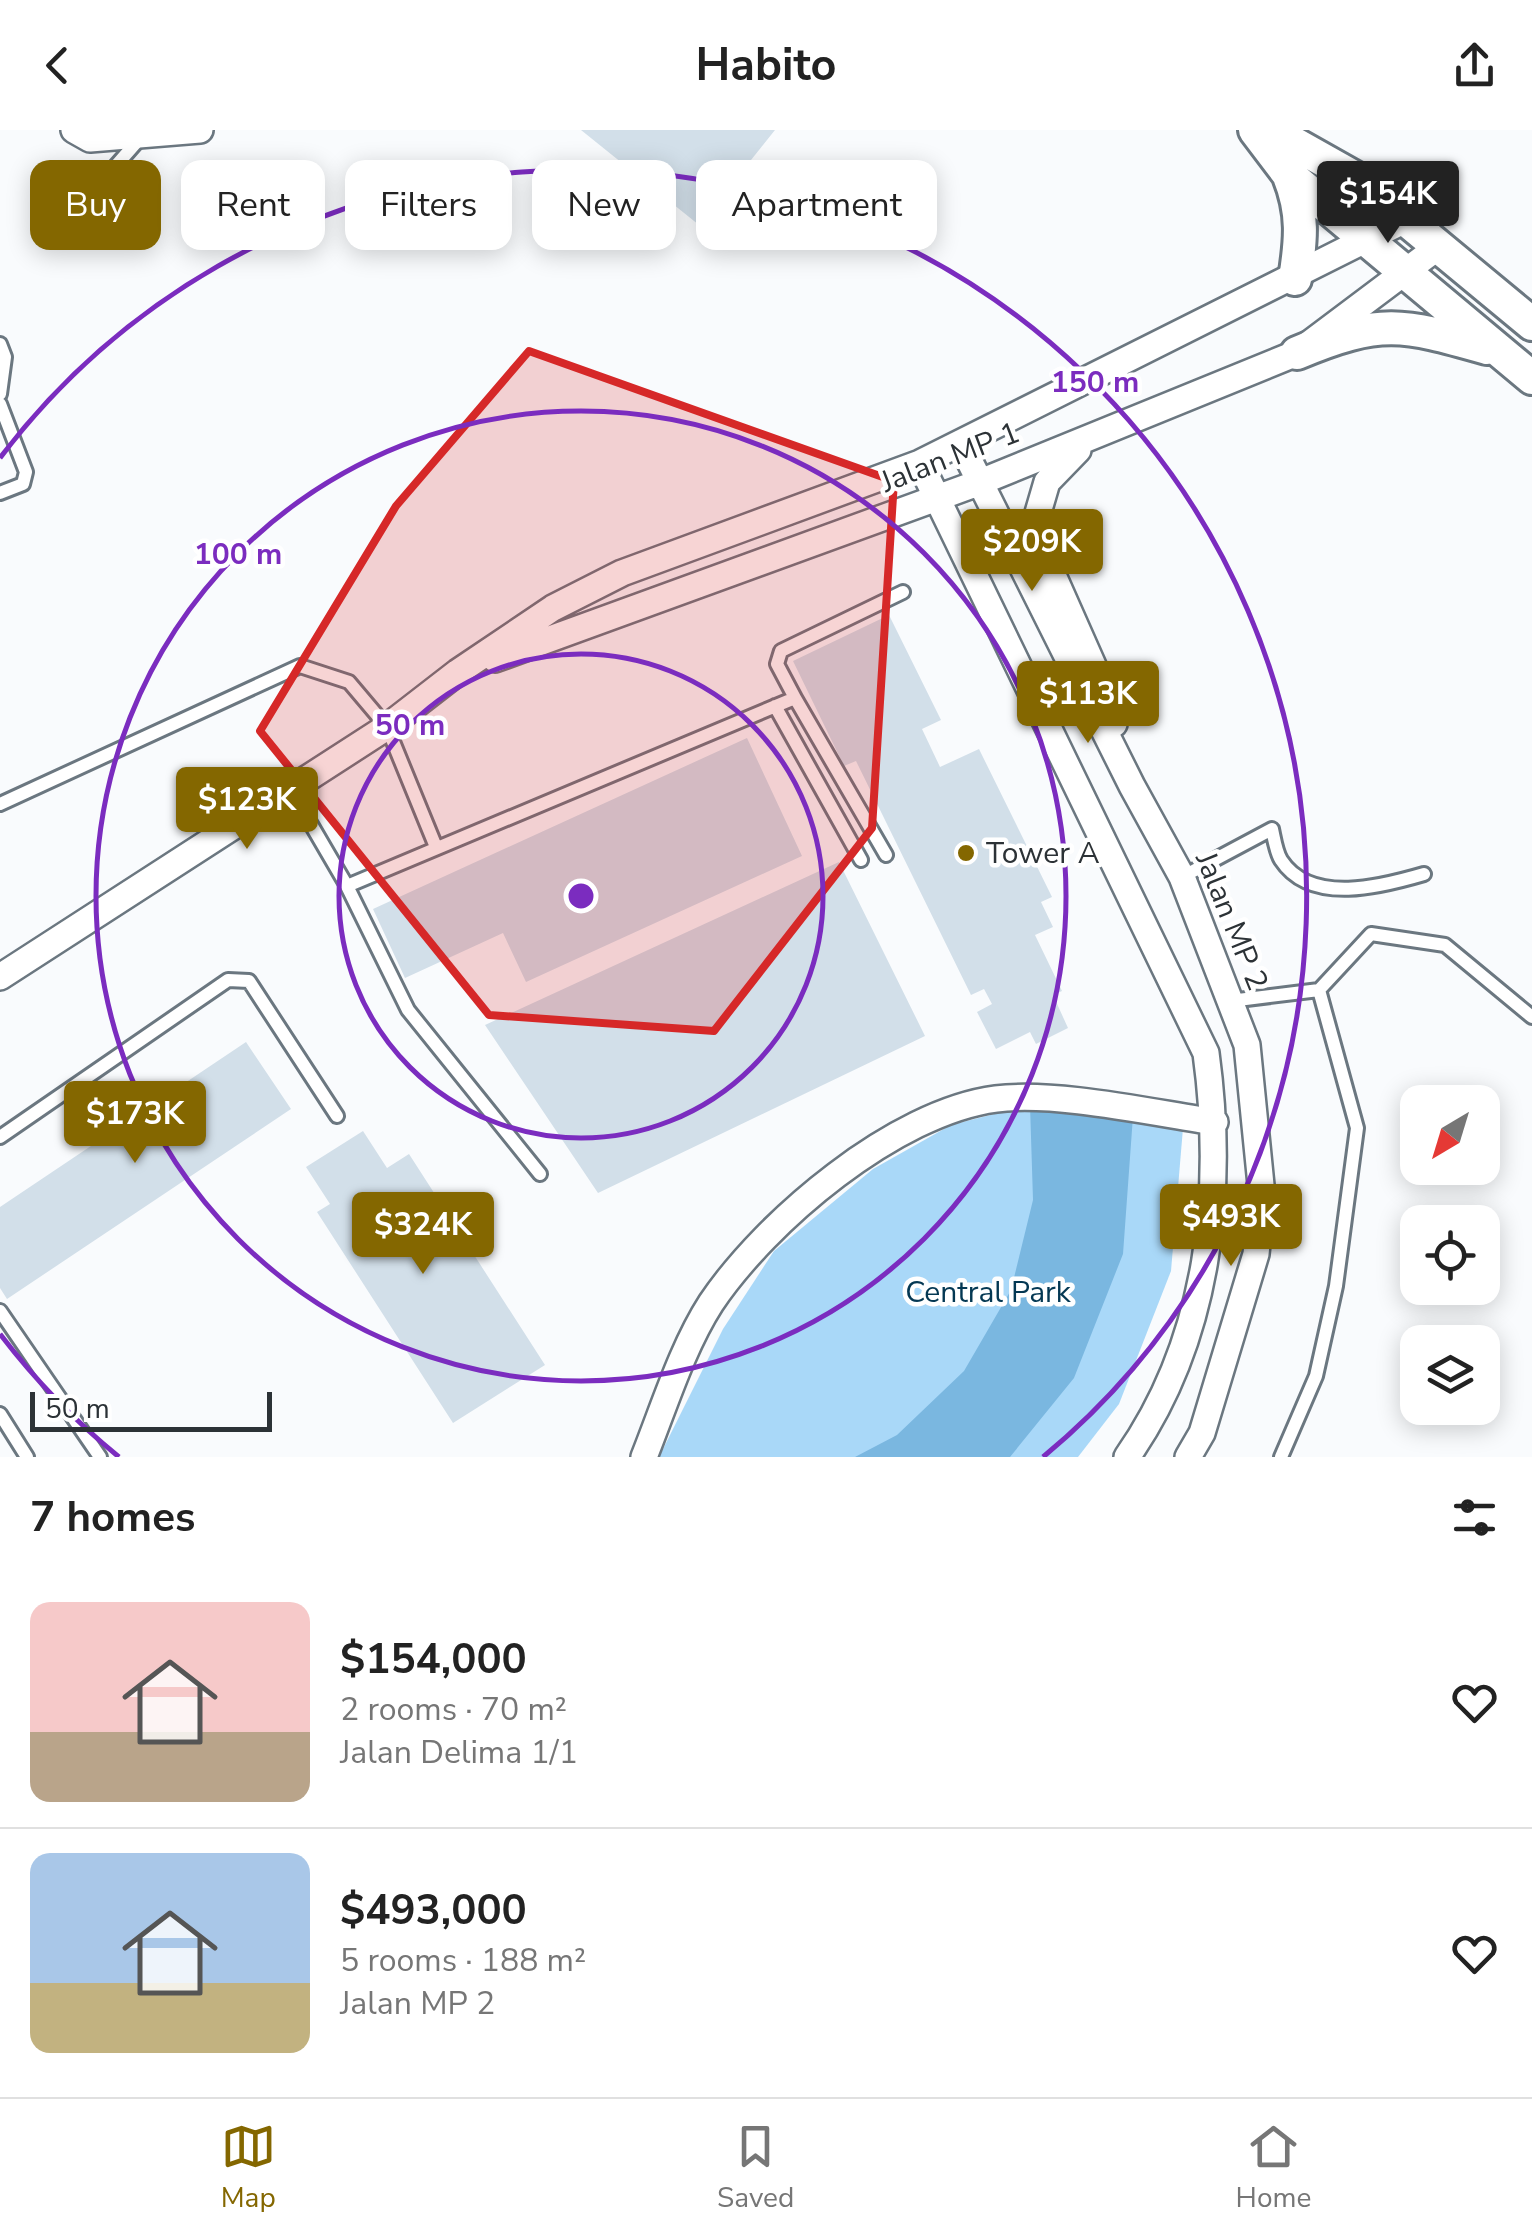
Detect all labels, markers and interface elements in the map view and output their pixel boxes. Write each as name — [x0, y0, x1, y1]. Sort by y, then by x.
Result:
text: Habito — [696, 35, 836, 96]
icon: back — [30, 38, 85, 93]
icon: share — [1447, 38, 1502, 93]
chip: Buy — [30, 160, 161, 250]
chip: Rent — [181, 160, 325, 250]
chip: Filters — [345, 160, 512, 250]
chip: New — [532, 160, 676, 250]
chip: Apartment — [696, 160, 937, 250]
pin: $154K — [1318, 161, 1458, 246]
text: $154K — [1339, 172, 1437, 215]
text: 150 m — [1051, 362, 1139, 403]
street label: Jalan MP 1 — [874, 412, 1025, 503]
pin: $209K — [962, 509, 1102, 594]
text: $209K — [983, 520, 1081, 563]
text: 100 m — [194, 534, 282, 575]
pin: $113K — [1018, 661, 1158, 746]
text: $113K — [1039, 672, 1137, 715]
text: 50 m — [375, 705, 445, 746]
pin: $123K — [177, 767, 317, 852]
text: $123K — [198, 778, 296, 821]
place label: Tower A — [986, 833, 1100, 874]
marker: Tower A — [955, 842, 977, 864]
street label: Jalan MP 2 — [1185, 845, 1278, 996]
centre of rings — [563, 878, 599, 914]
pin: $173K — [65, 1081, 205, 1166]
north arrow — [1400, 1085, 1500, 1185]
map controls — [1400, 1085, 1500, 1425]
text: $173K — [86, 1092, 184, 1135]
pin: $493K — [1161, 1184, 1301, 1269]
pin: $324K — [353, 1192, 493, 1277]
text: $493K — [1182, 1195, 1280, 1238]
text: $324K — [374, 1203, 472, 1246]
button: locate — [1400, 1205, 1500, 1305]
park label: Central Park — [905, 1272, 1072, 1313]
button: layers — [1400, 1325, 1500, 1425]
scale bar — [30, 1387, 272, 1432]
text: 50 m — [45, 1390, 110, 1428]
text: 7 homes — [30, 1489, 195, 1546]
icon: filters — [1447, 1490, 1502, 1545]
text: $154,000 — [340, 1631, 527, 1688]
icon: home — [110, 1642, 230, 1762]
icon: heart — [1447, 1675, 1502, 1730]
text: 2 rooms · 70 m² — [340, 1688, 567, 1731]
text: Jalan Delima 1/1 — [340, 1731, 578, 1774]
text: $493,000 — [340, 1882, 527, 1939]
icon: home — [110, 1893, 230, 2013]
icon: heart — [1447, 1926, 1502, 1981]
text: 5 rooms · 188 m² — [340, 1939, 586, 1982]
text: Jalan MP 2 — [340, 1982, 495, 2025]
tab: Map — [221, 2119, 276, 2217]
tab: Saved — [717, 2119, 794, 2217]
tab: Home — [1236, 2119, 1311, 2217]

